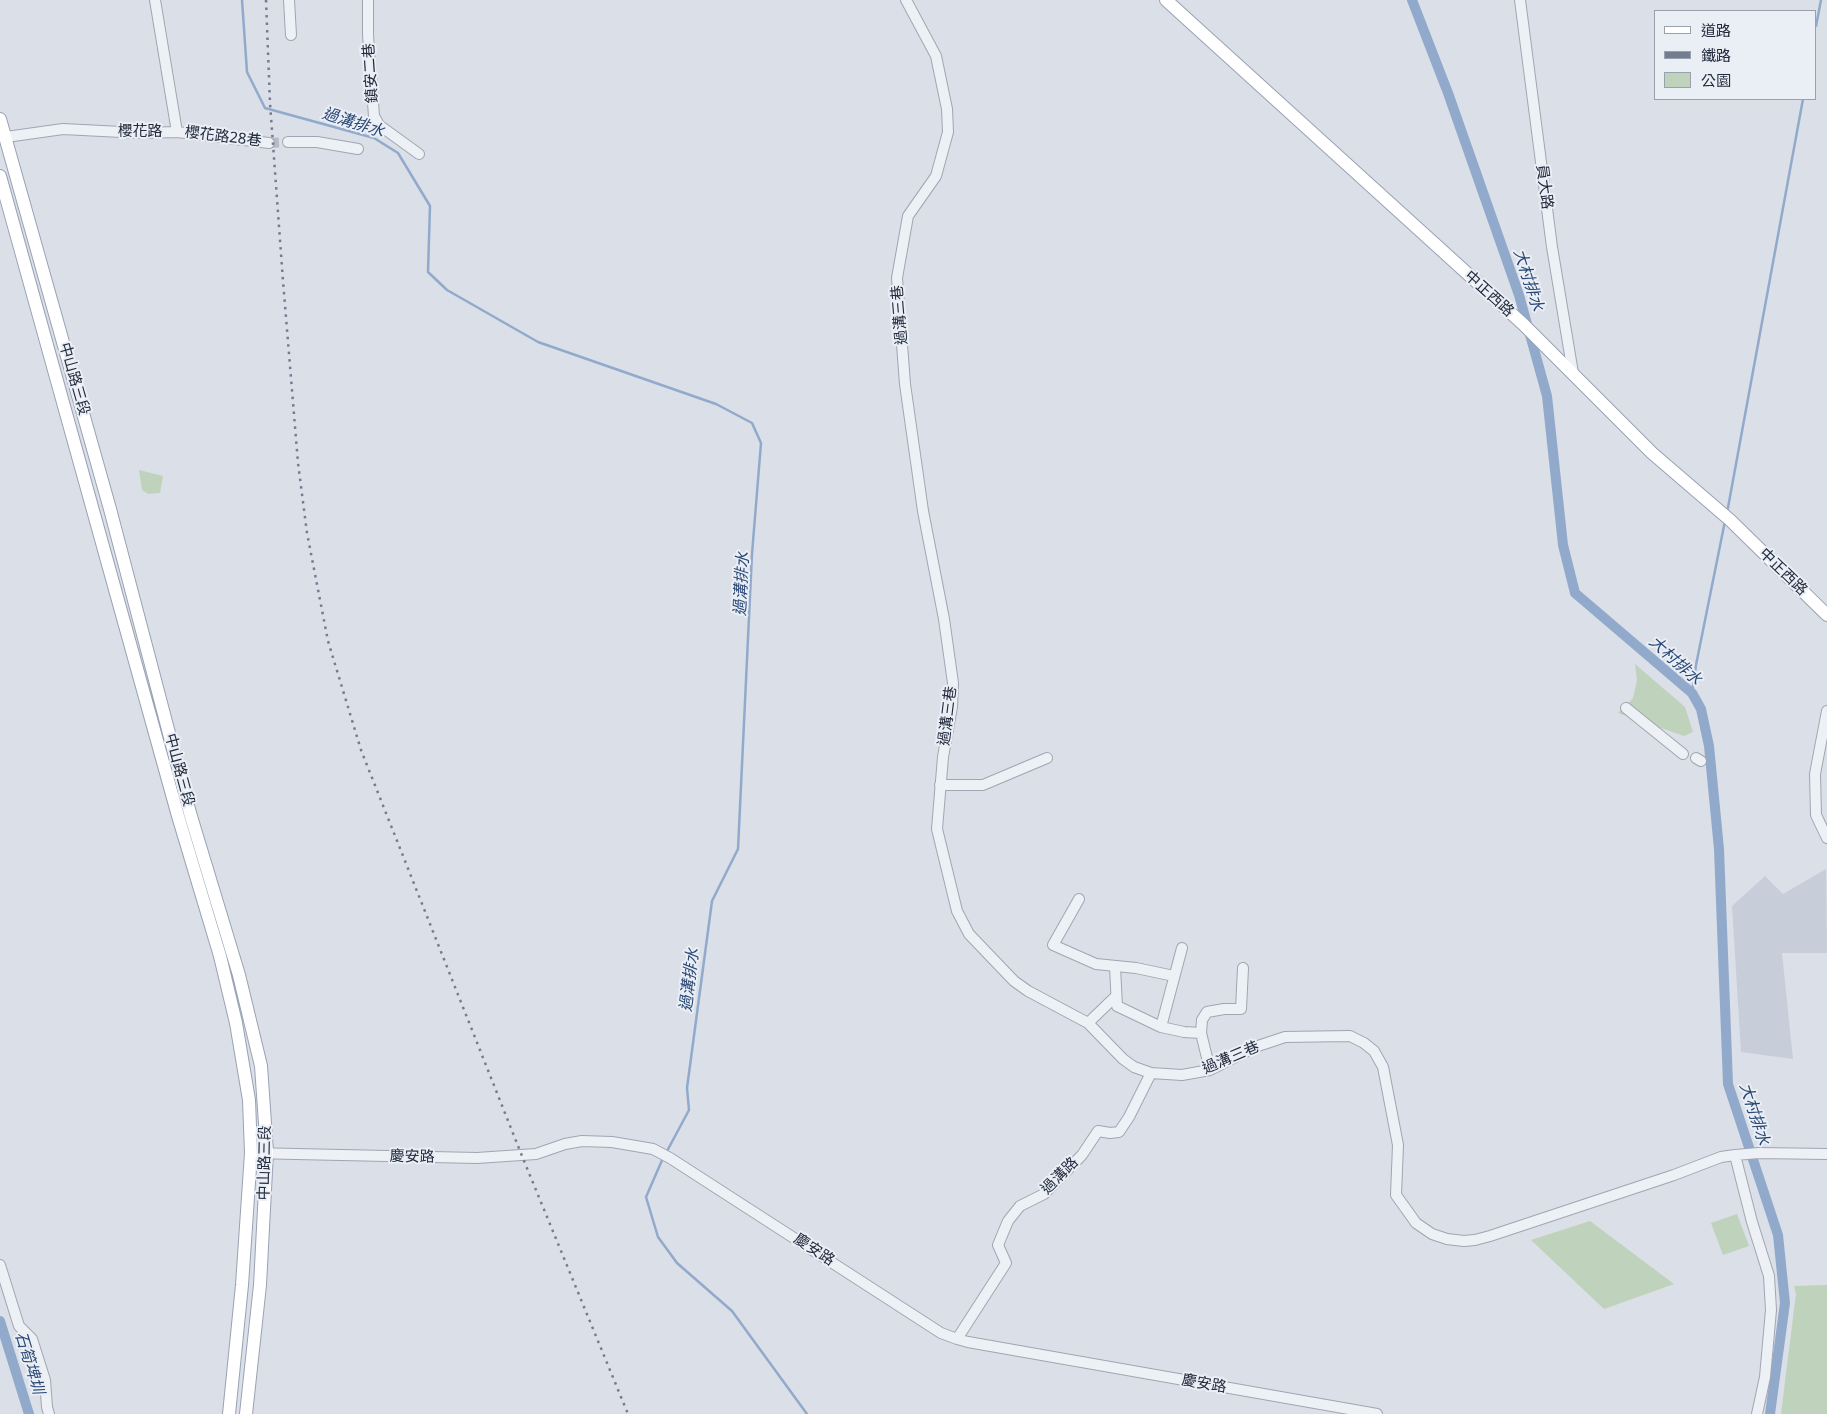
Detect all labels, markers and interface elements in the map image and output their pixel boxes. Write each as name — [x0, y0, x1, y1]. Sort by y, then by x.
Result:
legend — [1654, 10, 1817, 100]
text: 道路 — [1701, 20, 1731, 40]
street label: 鎮安二巷 — [360, 42, 382, 104]
text: 鐵路 — [1701, 45, 1731, 65]
text: 公園 — [1701, 70, 1731, 90]
water label: 過溝排水 — [320, 104, 386, 142]
street label: 櫻花路 — [118, 123, 162, 141]
street label: 櫻花路28巷 — [184, 123, 262, 151]
street label: 員大路 — [1532, 163, 1556, 211]
water label: 大村排水 — [1509, 247, 1547, 313]
street label: 中正西路 — [1461, 267, 1517, 321]
street label: 過溝三巷 — [888, 284, 912, 346]
street label: 中山路三段 — [55, 340, 93, 418]
street label: 中正西路 — [1755, 545, 1811, 599]
water label: 過溝排水 — [731, 552, 753, 616]
water label: 大村排水 — [1645, 632, 1705, 690]
street label: 過溝三巷 — [935, 685, 961, 747]
street label: 中山路三段 — [161, 731, 197, 809]
water label: 過溝排水 — [677, 947, 703, 1013]
street label: 過溝三巷 — [1200, 1038, 1262, 1078]
water label: 大村排水 — [1735, 1081, 1773, 1147]
street label: 中山路三段 — [255, 1125, 275, 1201]
street label: 慶安路 — [389, 1148, 435, 1166]
street label: 過溝路 — [1038, 1154, 1082, 1198]
street label: 慶安路 — [790, 1230, 838, 1270]
water label: 石筍埤圳 — [10, 1330, 48, 1396]
street label: 慶安路 — [1180, 1371, 1228, 1397]

